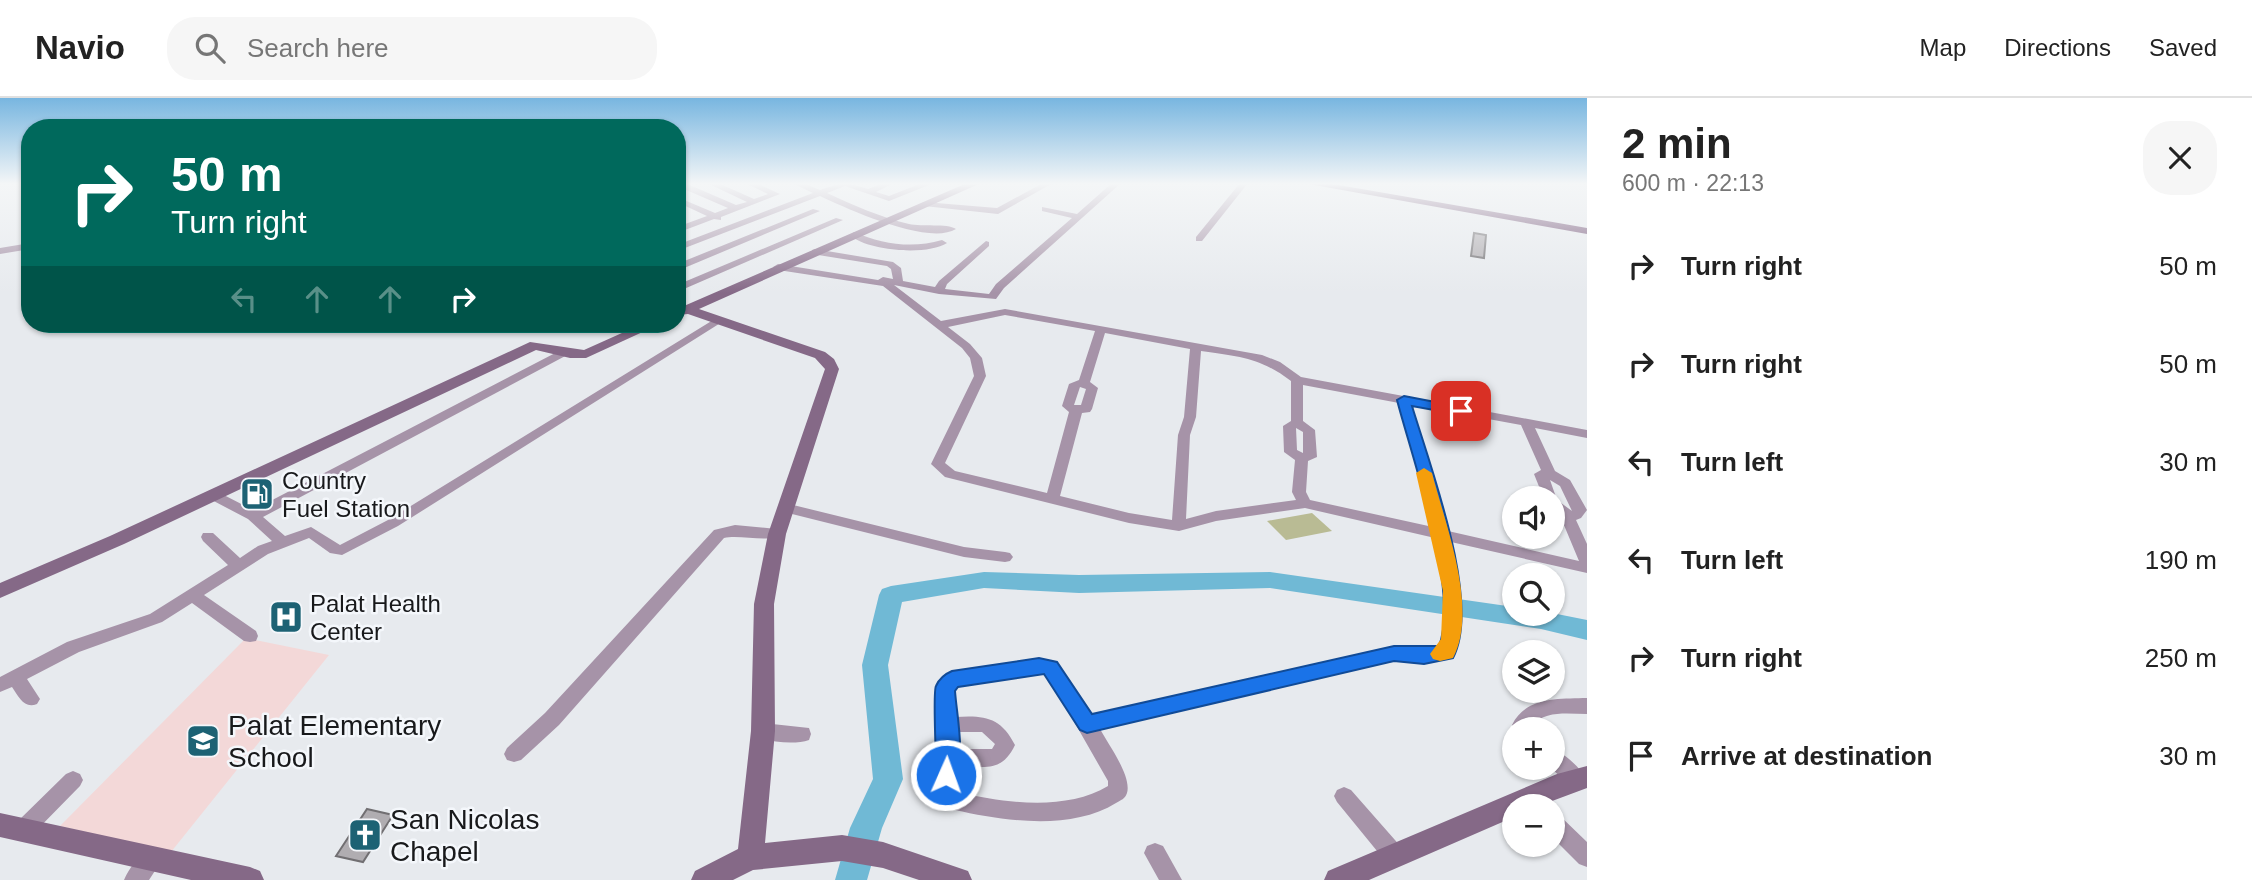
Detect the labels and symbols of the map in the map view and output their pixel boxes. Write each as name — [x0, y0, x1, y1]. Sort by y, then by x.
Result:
pin — [1431, 381, 1491, 441]
place label: Country Fuel Station — [282, 467, 410, 522]
fuel station icon: Country Fuel Station — [238, 475, 276, 513]
place label: Palat Health Center — [310, 590, 441, 645]
hospital icon: Palat Health Center — [267, 598, 305, 636]
place label: Palat Elementary School — [228, 710, 441, 773]
school or university icon: Palat Elementary School — [184, 722, 222, 760]
position arrow — [909, 738, 983, 812]
place label: San Nicolas Chapel — [390, 804, 539, 867]
church icon: San Nicolas Chapel — [346, 816, 384, 854]

